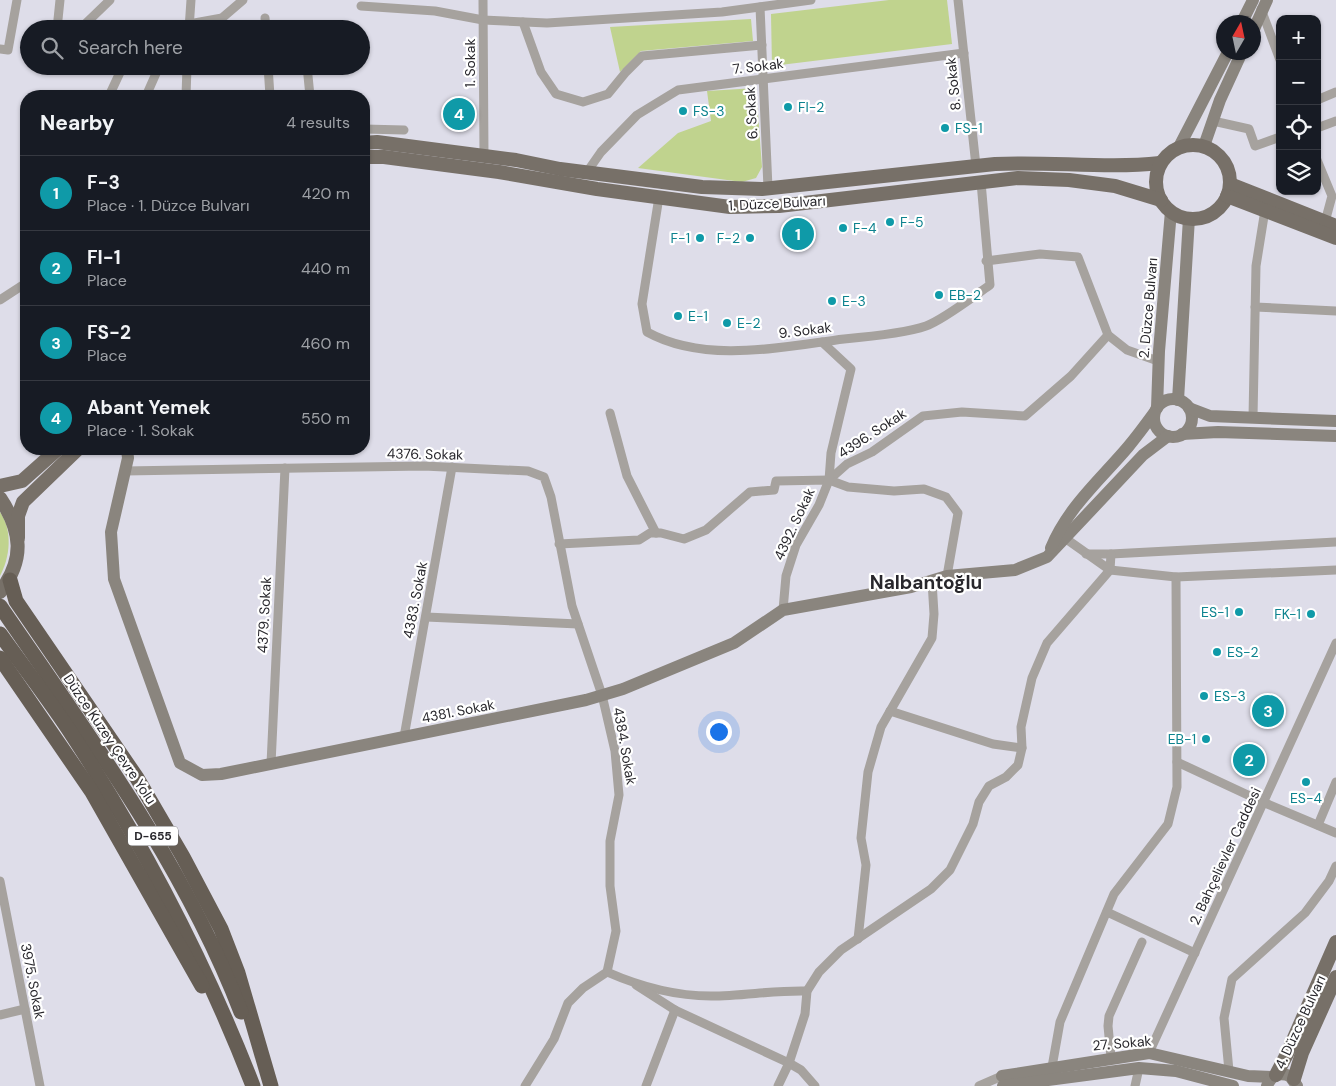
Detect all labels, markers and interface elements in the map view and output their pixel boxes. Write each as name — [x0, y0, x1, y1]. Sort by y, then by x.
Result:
north arrow — [1216, 15, 1261, 60]
map controls — [1276, 15, 1321, 195]
button: + — [1276, 15, 1321, 60]
search box — [20, 20, 370, 75]
icon: search — [38, 34, 66, 62]
text: Search here — [78, 35, 183, 60]
street label: 1. Sokak — [461, 39, 479, 87]
street label: 7. Sokak — [731, 54, 785, 78]
street label: 8. Sokak — [941, 57, 965, 111]
button: − — [1276, 60, 1321, 105]
street label: 6. Sokak — [741, 86, 761, 140]
pin: 4 — [443, 95, 475, 133]
place label: FI-2 — [798, 98, 824, 116]
marker: FI-2 — [782, 101, 794, 113]
place label: FS-3 — [693, 102, 724, 120]
marker: FS-3 — [677, 105, 689, 117]
button: locate — [1276, 105, 1321, 150]
text: Nearby — [40, 109, 114, 137]
text: 4 results — [286, 112, 350, 133]
place label: FS-1 — [955, 119, 983, 137]
marker: FS-1 — [939, 122, 951, 134]
button: layers — [1276, 150, 1321, 195]
text: F-3 — [87, 170, 120, 195]
text: 1 — [53, 183, 59, 204]
text: 420 m — [302, 183, 350, 204]
street label: 1. Düzce Bulvarı — [728, 191, 826, 215]
text: Place · 1. Düzce Bulvarı — [87, 195, 250, 216]
place label: F-5 — [900, 213, 924, 231]
pin: 1 — [782, 215, 814, 253]
marker: F-5 — [884, 216, 896, 228]
place label: F-4 — [853, 219, 877, 237]
marker: F-4 — [837, 222, 849, 234]
place label: F-1 — [671, 229, 690, 247]
place label: F-2 — [717, 229, 740, 247]
marker: F-1 — [694, 232, 706, 244]
marker: F-2 — [744, 232, 756, 244]
text: FI-1 — [87, 245, 121, 270]
street label: 2. Düzce Bulvarı — [1135, 257, 1161, 359]
text: 2 — [51, 258, 61, 279]
text: 440 m — [301, 258, 350, 279]
text: Place — [87, 270, 127, 291]
place label: EB-2 — [949, 286, 981, 304]
marker: EB-2 — [933, 289, 945, 301]
place label: E-3 — [842, 292, 866, 310]
marker: E-3 — [826, 295, 838, 307]
place label: E-1 — [688, 307, 708, 325]
marker: E-1 — [672, 310, 684, 322]
place label: E-2 — [737, 314, 761, 332]
marker: E-2 — [721, 317, 733, 329]
street label: 9. Sokak — [778, 318, 832, 342]
text: FS-2 — [87, 320, 131, 345]
text: 3 — [51, 333, 61, 354]
text: 460 m — [301, 333, 350, 354]
text: Place — [87, 345, 127, 366]
text: Abant Yemek — [87, 395, 211, 420]
street label: 4396. Sokak — [834, 404, 910, 462]
text: 4 — [51, 408, 61, 429]
text: 550 m — [301, 408, 350, 429]
text: Place · 1. Sokak — [87, 420, 194, 441]
street label: 4376. Sokak — [387, 444, 463, 464]
street label: 4392. Sokak — [769, 485, 819, 563]
street label: 4383. Sokak — [399, 560, 431, 640]
district label: Nalbantoğlu — [870, 570, 982, 595]
street label: 4379. Sokak — [253, 576, 275, 654]
place label: ES-1 — [1201, 603, 1229, 621]
place label: FK-1 — [1274, 605, 1301, 623]
marker: ES-1 — [1233, 606, 1245, 618]
marker: FK-1 — [1305, 608, 1317, 620]
place label: ES-2 — [1227, 643, 1259, 661]
marker: ES-2 — [1211, 646, 1223, 658]
street label: Düzce Kuzey Çevre Yolu — [60, 670, 160, 808]
place label: ES-3 — [1214, 687, 1246, 705]
marker: ES-3 — [1198, 690, 1210, 702]
pin: 3 — [1252, 692, 1284, 730]
street label: 4381. Sokak — [420, 695, 496, 727]
street label: 4384. Sokak — [609, 706, 641, 786]
your location — [706, 719, 732, 745]
place label: EB-1 — [1168, 730, 1196, 748]
marker: EB-1 — [1200, 733, 1212, 745]
pin: 2 — [1233, 741, 1265, 779]
marker: ES-4 — [1300, 776, 1312, 788]
street label: 2. Bahçelievler Caddesi — [1185, 784, 1265, 928]
place label: ES-4 — [1290, 789, 1323, 807]
road number: D-655 — [128, 826, 178, 846]
street label: 3975. Sokak — [17, 942, 49, 1020]
street label: 4. Düzce Bulvarı — [1270, 972, 1330, 1072]
street label: 27. Sokak — [1092, 1031, 1152, 1055]

